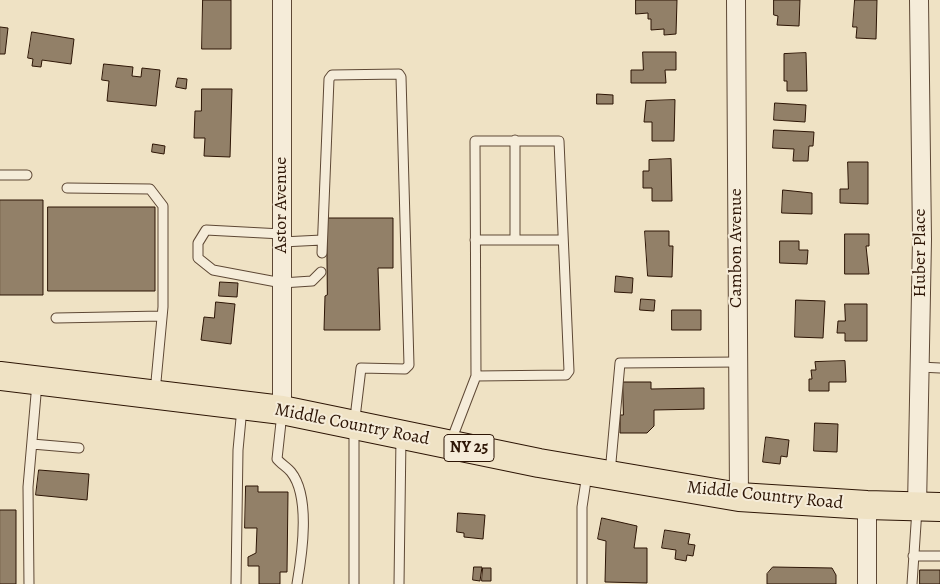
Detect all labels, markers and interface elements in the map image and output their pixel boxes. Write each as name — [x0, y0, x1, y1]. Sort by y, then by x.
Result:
street label: Astor Avenue — [271, 157, 293, 253]
street label: Cambon Avenue — [726, 188, 748, 308]
street label: Huber Place — [910, 208, 932, 298]
street label: Middle Country Road — [273, 399, 431, 451]
road number: NY 25 — [444, 434, 494, 462]
street label: Middle Country Road — [686, 477, 844, 515]

